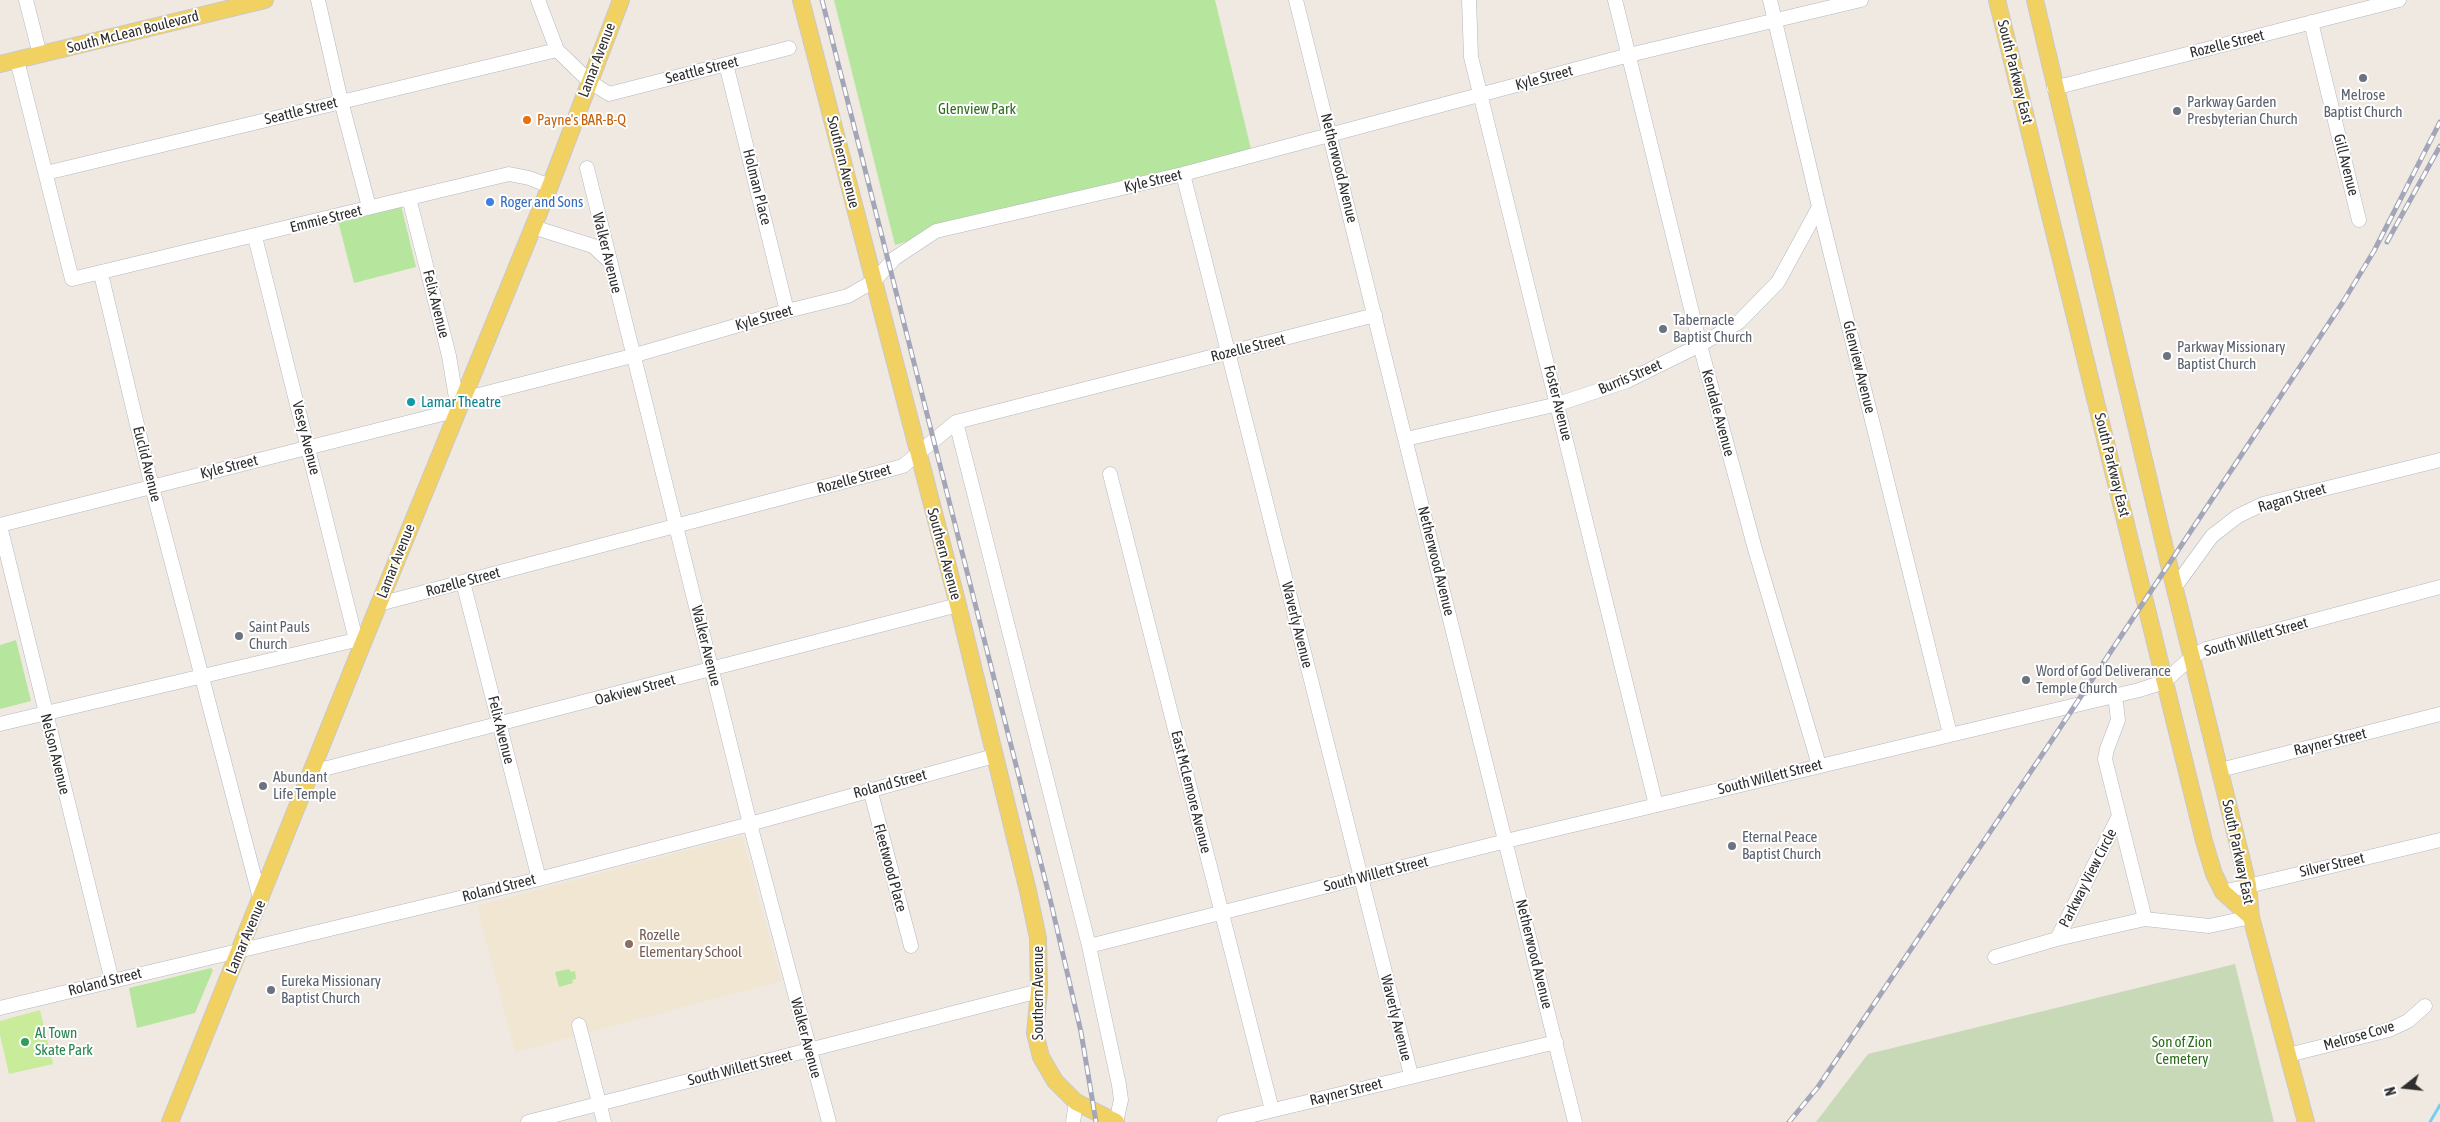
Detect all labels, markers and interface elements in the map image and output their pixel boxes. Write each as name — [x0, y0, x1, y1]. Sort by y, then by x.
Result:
street label: South McLean Boulevard — [65, 7, 201, 57]
street label: South Parkway East — [1993, 18, 2037, 126]
street label: Lamar Avenue — [575, 20, 619, 100]
street label: Rozelle Street — [2188, 26, 2266, 62]
street label: Seattle Street — [664, 52, 740, 88]
street label: Kyle Street — [1513, 62, 1575, 94]
marker: Melrose Baptist Church — [2357, 72, 2369, 84]
place label: Melrose Baptist Church — [2323, 86, 2403, 121]
street label: Seattle Street — [263, 93, 339, 129]
place label: Parkway Garden Presbyterian Church — [2187, 93, 2298, 128]
park label: Glenview Park — [938, 100, 1016, 118]
marker: Parkway Garden Presbyterian Church — [2171, 105, 2183, 117]
place label: Payne's BAR-B-Q — [537, 111, 626, 129]
street label: Netherwood Avenue — [1317, 111, 1361, 225]
marker: Payne's BAR-B-Q — [521, 114, 533, 126]
street label: Southern Avenue — [823, 114, 863, 210]
street label: Gill Avenue — [2330, 132, 2362, 198]
street label: Holman Place — [739, 147, 775, 227]
street label: Kyle Street — [1122, 166, 1184, 196]
place label: Roger and Sons — [500, 193, 583, 211]
marker: Roger and Sons — [484, 196, 496, 208]
street label: Emmie Street — [288, 201, 364, 237]
street label: Walker Avenue — [588, 211, 626, 295]
street label: Felix Avenue — [419, 268, 453, 340]
street label: Kyle Street — [733, 301, 795, 335]
place label: Tabernacle Baptist Church — [1673, 311, 1752, 346]
street label: Glenview Avenue — [1839, 319, 1879, 415]
marker: Tabernacle Baptist Church — [1657, 323, 1669, 335]
street label: Rozelle Street — [1209, 330, 1287, 366]
place label: Parkway Missionary Baptist Church — [2177, 338, 2286, 373]
marker: Parkway Missionary Baptist Church — [2161, 350, 2173, 362]
street label: Burris Street — [1596, 356, 1664, 398]
street label: Foster Avenue — [1540, 363, 1576, 443]
street label: Kendale Avenue — [1698, 367, 1738, 459]
place label: Lamar Theatre — [421, 393, 501, 411]
marker: Lamar Theatre — [405, 396, 417, 408]
street label: Vesey Avenue — [288, 399, 324, 477]
street label: South Parkway East — [2090, 411, 2134, 519]
street label: Euclid Avenue — [129, 424, 165, 504]
street label: Kyle Street — [198, 451, 260, 483]
street label: Rozelle Street — [815, 460, 893, 498]
street label: Ragan Street — [2256, 480, 2328, 516]
street label: Netherwood Avenue — [1414, 504, 1458, 618]
street label: Southern Avenue — [923, 506, 965, 602]
street label: Lamar Avenue — [373, 521, 419, 601]
street label: Rozelle Street — [424, 563, 502, 601]
street label: Waverly Avenue — [1278, 580, 1316, 670]
street label: Walker Avenue — [687, 604, 725, 688]
street label: South Willett Street — [2202, 614, 2310, 660]
place label: Saint Pauls Church — [249, 618, 310, 653]
marker: Saint Pauls Church — [233, 630, 245, 642]
place label: Word of God Deliverance Temple Church — [2036, 662, 2171, 697]
street label: Oakview Street — [593, 671, 677, 709]
marker: Word of God Deliverance Temple Church — [2020, 674, 2032, 686]
street label: Felix Avenue — [484, 694, 518, 766]
street label: Nelson Avenue — [36, 712, 74, 796]
street label: Rayner Street — [2292, 724, 2368, 760]
street label: East McLemore Avenue — [1167, 729, 1215, 855]
street label: South Willett Street — [1716, 755, 1824, 799]
street label: Roland Street — [852, 766, 928, 802]
place label: Abundant Life Temple — [273, 768, 336, 803]
marker: Abundant Life Temple — [257, 780, 269, 792]
street label: South Parkway East — [2218, 798, 2258, 906]
street label: Fleetwood Place — [870, 822, 910, 914]
street label: Parkway View Circle — [2055, 826, 2121, 930]
place label: Eternal Peace Baptist Church — [1742, 828, 1821, 863]
marker: Eternal Peace Baptist Church — [1726, 840, 1738, 852]
street label: Silver Street — [2298, 849, 2366, 881]
street label: South Willett Street — [1322, 852, 1430, 896]
street label: Roland Street — [461, 870, 537, 906]
street label: Lamar Avenue — [222, 897, 270, 977]
street label: Netherwood Avenue — [1512, 897, 1556, 1011]
place label: Rozelle Elementary School — [639, 926, 742, 961]
marker: Rozelle Elementary School — [623, 938, 635, 950]
street label: Southern Avenue — [1029, 946, 1047, 1040]
street label: Roland Street — [67, 964, 143, 1000]
place label: Eureka Missionary Baptist Church — [281, 972, 381, 1007]
street label: Waverly Avenue — [1377, 973, 1415, 1063]
marker: Eureka Missionary Baptist Church — [265, 984, 277, 996]
street label: Walker Avenue — [787, 996, 825, 1080]
street label: Melrose Cove — [2321, 1017, 2397, 1055]
place label: Al Town Skate Park — [35, 1024, 93, 1059]
park label: Son of Zion Cemetery — [2152, 1033, 2212, 1068]
marker: Al Town Skate Park — [19, 1036, 31, 1048]
street label: South Willett Street — [686, 1046, 794, 1090]
north arrow — [2380, 1062, 2430, 1112]
street label: Rayner Street — [1308, 1074, 1384, 1110]
text: N — [2382, 1085, 2399, 1097]

